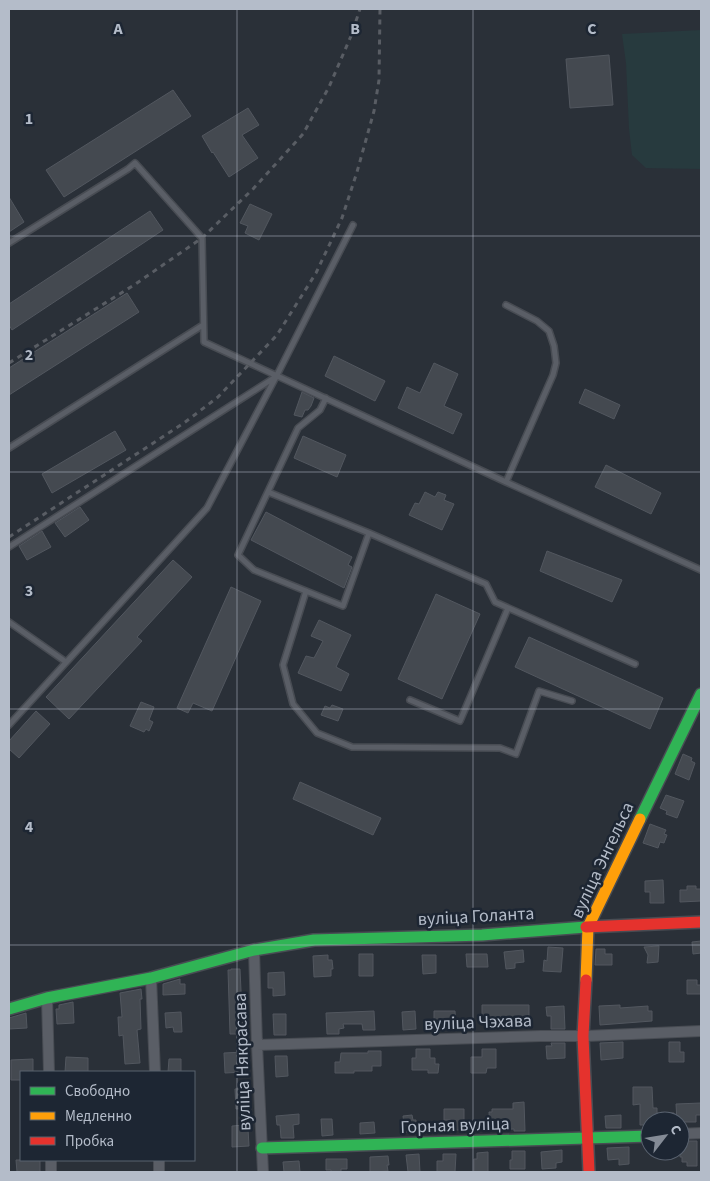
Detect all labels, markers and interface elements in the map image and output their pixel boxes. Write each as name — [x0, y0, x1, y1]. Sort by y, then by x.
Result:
text: A — [112, 18, 123, 40]
text: B — [350, 18, 360, 40]
text: C — [587, 18, 597, 40]
text: 1 — [25, 108, 33, 130]
text: 2 — [25, 344, 33, 366]
text: 3 — [25, 580, 33, 602]
street label: вуліца Энгельса — [565, 798, 640, 922]
text: 4 — [25, 816, 34, 838]
street label: вуліца Голанта — [417, 901, 535, 932]
street label: вуліца Някрасава — [228, 993, 257, 1131]
street label: вуліца Чэхава — [424, 1008, 532, 1037]
legend — [20, 1071, 195, 1161]
text: Свободно — [65, 1081, 130, 1102]
text: Медленно — [65, 1106, 132, 1127]
street label: Горная вуліца — [400, 1111, 510, 1140]
north arrow — [640, 1111, 690, 1161]
text: С — [665, 1121, 686, 1138]
text: Пробка — [65, 1131, 114, 1152]

